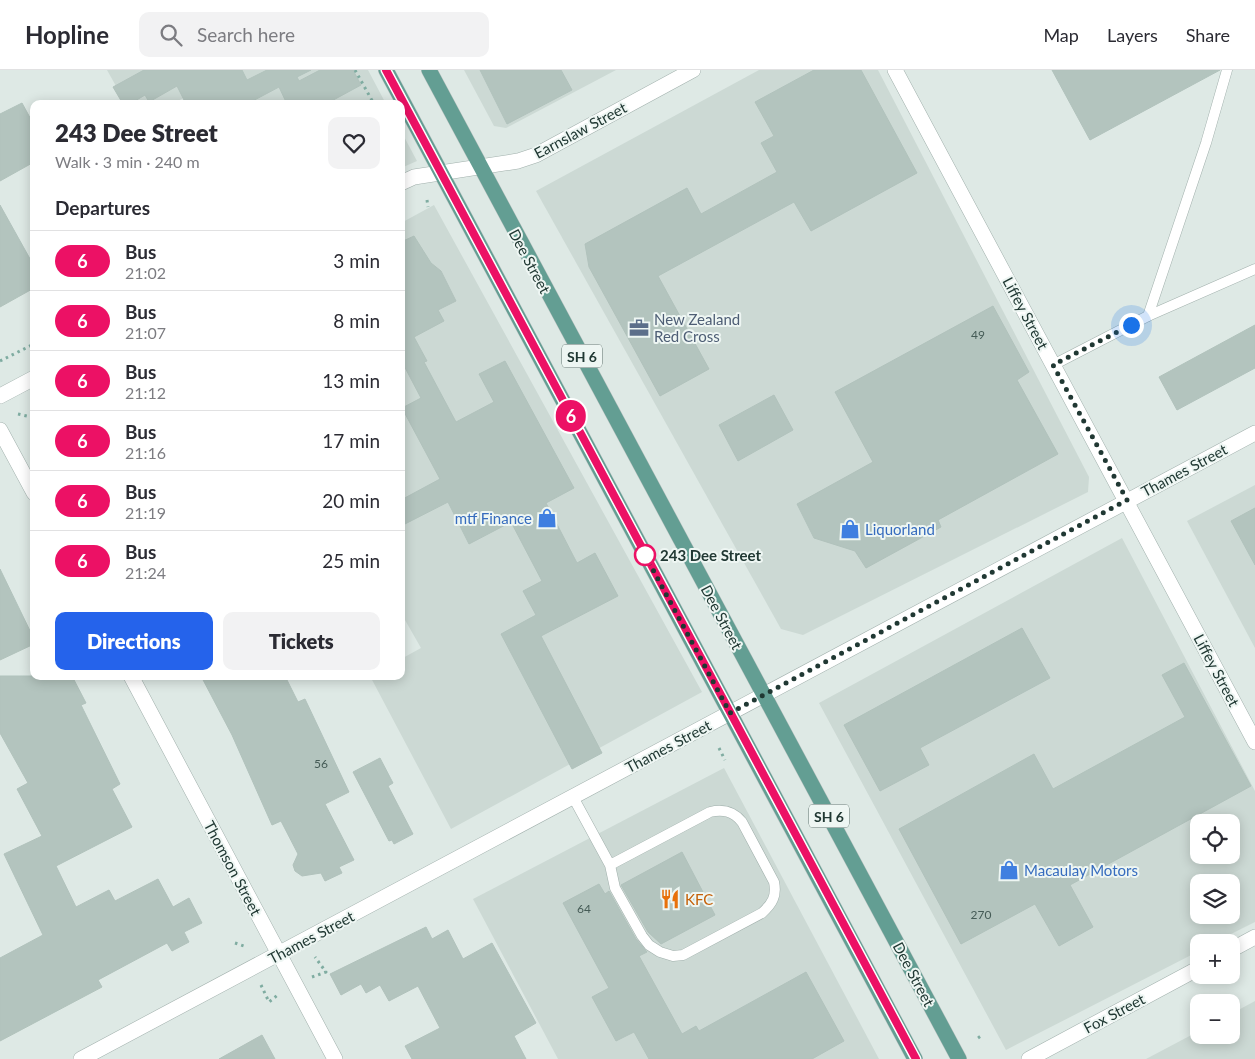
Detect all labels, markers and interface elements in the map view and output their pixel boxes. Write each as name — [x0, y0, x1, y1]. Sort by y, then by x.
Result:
search box — [139, 12, 489, 57]
text: Hopline — [25, 20, 109, 49]
icon: search — [157, 21, 185, 49]
text: Search here — [197, 23, 295, 46]
text: Map — [1043, 24, 1079, 46]
text: Layers — [1107, 24, 1158, 46]
text: Share — [1186, 24, 1230, 46]
street label: Earnslaw Street — [531, 98, 630, 162]
button: heart — [328, 117, 380, 169]
text: 243 Dee Street — [55, 118, 218, 147]
text: Walk · 3 min · 240 m — [55, 152, 200, 171]
text: Departures — [55, 196, 150, 219]
street label: Dee Street — [506, 226, 555, 297]
text: Bus — [125, 240, 156, 263]
text: 3 min — [333, 249, 380, 272]
text: 6 — [77, 250, 88, 272]
text: 21:02 — [125, 263, 166, 282]
street label: Liffey Street — [999, 274, 1053, 353]
text: Bus — [125, 300, 156, 323]
text: 8 min — [333, 309, 380, 332]
text: 6 — [77, 310, 88, 332]
place label: New Zealand Red Cross — [654, 310, 740, 345]
your location — [1119, 313, 1144, 338]
office icon: New Zealand Red Cross — [628, 317, 650, 339]
text: 21:07 — [125, 323, 166, 342]
house number: 49 — [971, 327, 985, 342]
road number: SH 6 — [562, 344, 602, 368]
text: Bus — [125, 360, 156, 383]
text: 13 min — [322, 369, 380, 392]
text: 6 — [77, 370, 88, 392]
text: 21:12 — [125, 383, 166, 402]
line badge: 6 — [555, 400, 587, 432]
text: 6 — [566, 405, 576, 427]
text: Bus — [125, 420, 156, 443]
text: 17 min — [322, 429, 380, 452]
text: 6 — [77, 430, 88, 452]
street label: Thames Street — [1138, 440, 1231, 500]
text: 21:16 — [125, 443, 166, 462]
text: Bus — [125, 480, 156, 503]
text: 20 min — [322, 489, 380, 512]
text: 6 — [77, 490, 88, 512]
text: 21:19 — [125, 503, 166, 522]
shop icon: mtf Finance — [536, 507, 558, 529]
place label: mtf Finance — [455, 509, 532, 527]
shop icon: Liquorland — [839, 518, 861, 540]
place label: Liquorland — [865, 520, 935, 538]
text: Bus — [125, 540, 156, 563]
marker: 243 Dee Street — [634, 544, 656, 566]
place label: 243 Dee Street — [660, 546, 762, 564]
text: 25 min — [322, 549, 380, 572]
text: 6 — [77, 550, 88, 572]
text: 21:24 — [125, 563, 166, 582]
street label: Dee Street — [698, 582, 747, 653]
button: Directions — [55, 612, 213, 670]
button: Tickets — [223, 612, 380, 670]
street label: Liffey Street — [1190, 631, 1244, 710]
street label: Thames Street — [622, 716, 715, 776]
house number: 56 — [314, 756, 328, 771]
road number: SH 6 — [809, 804, 849, 828]
map controls — [1190, 814, 1240, 1044]
button: locate — [1190, 814, 1240, 864]
street label: Thomson Street — [200, 818, 266, 919]
shop icon: Macaulay Motors — [998, 859, 1020, 881]
place label: Macaulay Motors — [1024, 861, 1138, 879]
button: layers — [1190, 874, 1240, 924]
restaurant icon: KFC — [659, 888, 681, 910]
place label: KFC — [685, 890, 713, 908]
house number: 64 — [577, 901, 591, 916]
street label: Thames Street — [265, 907, 358, 967]
house number: 270 — [971, 907, 991, 922]
button: + — [1190, 934, 1240, 984]
street label: Dee Street — [890, 939, 939, 1010]
street label: Fox Street — [1080, 989, 1148, 1037]
button: − — [1190, 994, 1240, 1044]

